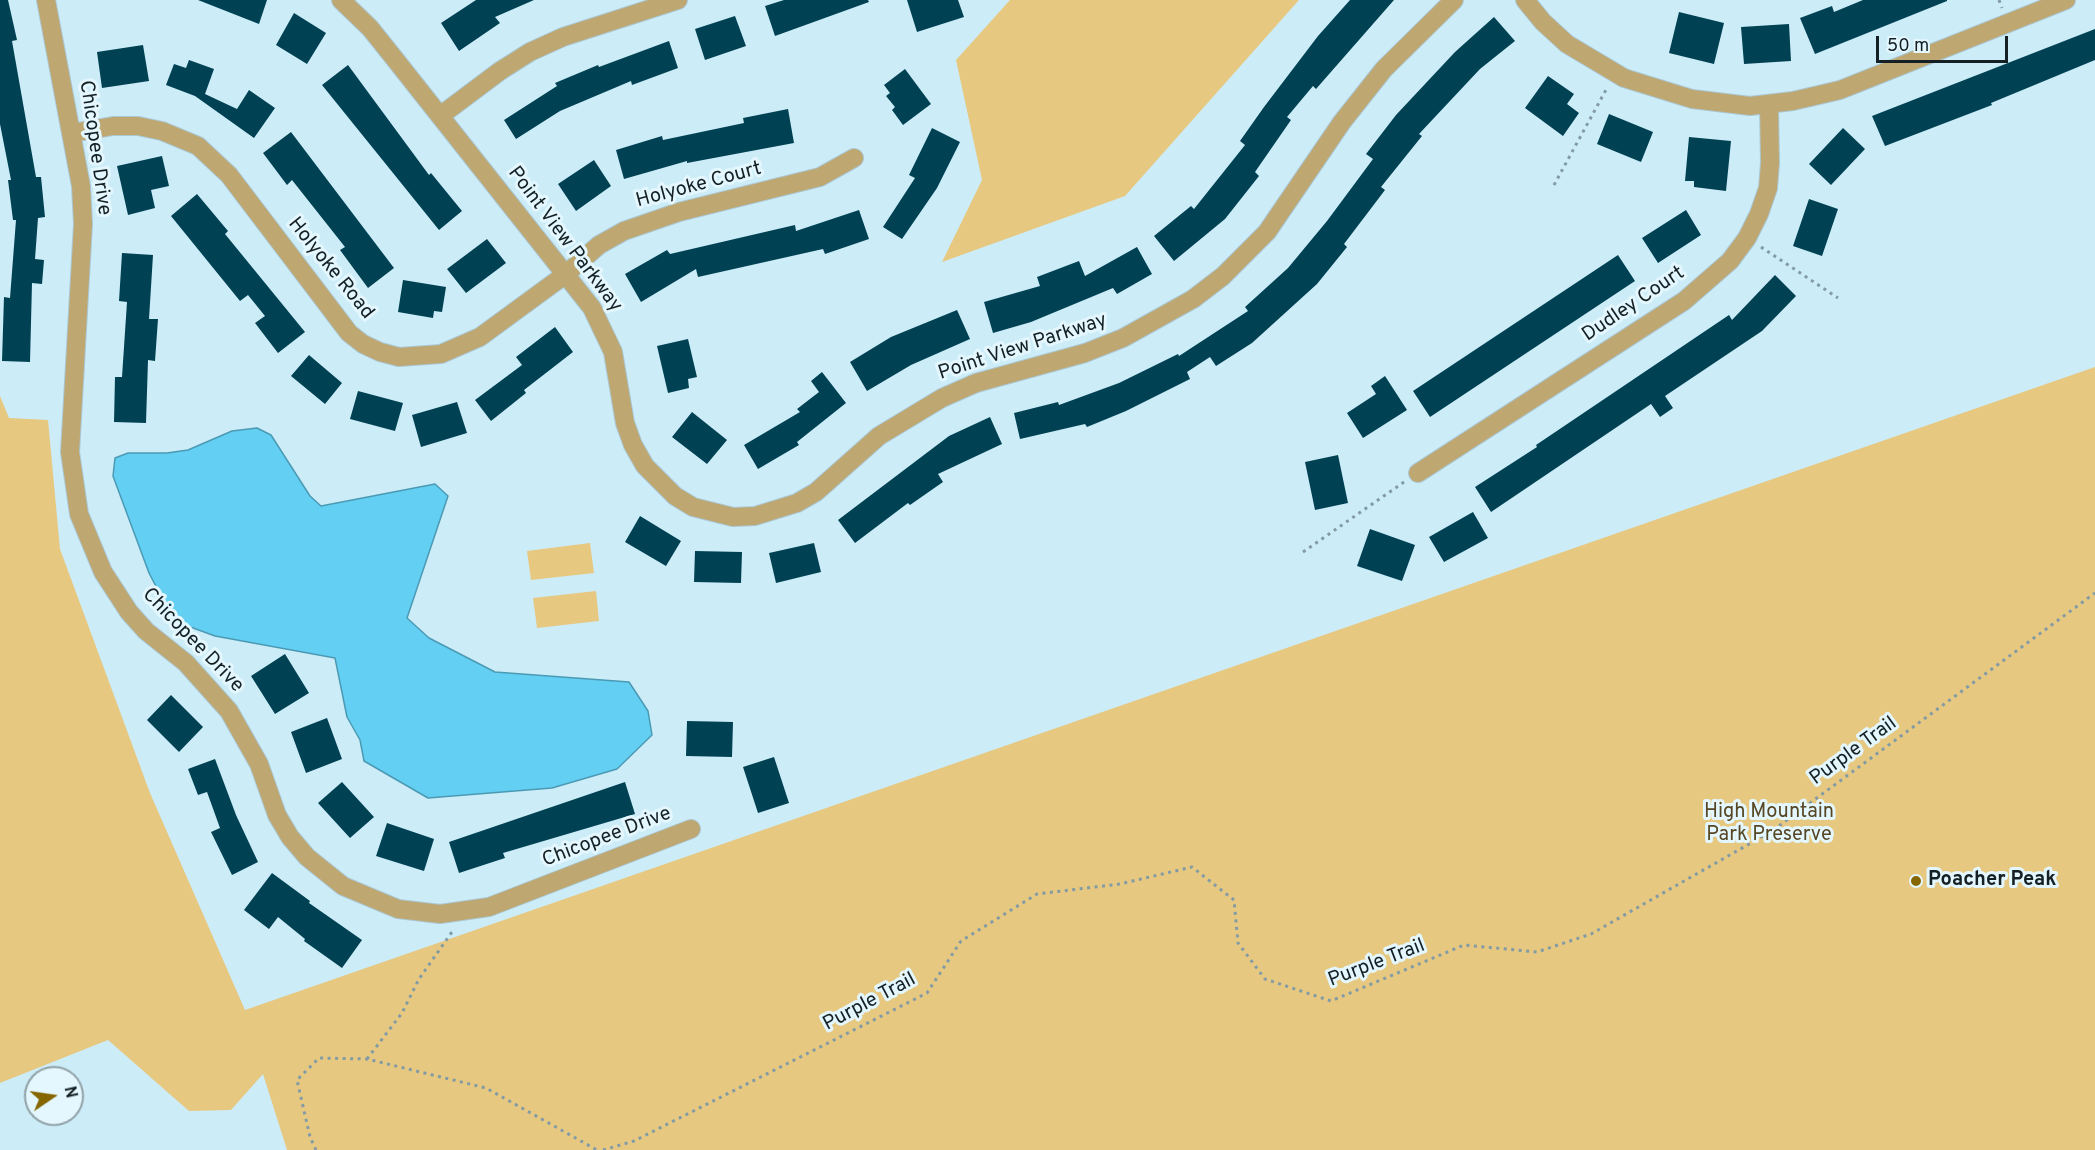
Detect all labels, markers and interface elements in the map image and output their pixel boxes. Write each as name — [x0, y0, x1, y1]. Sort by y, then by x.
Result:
scale bar — [1879, 24, 2011, 62]
text: 50 m — [1887, 35, 1929, 58]
street label: Chicopee Drive — [73, 79, 115, 217]
street label: Holyoke Court — [634, 158, 764, 214]
street label: Point View Parkway — [501, 163, 627, 317]
street label: Holyoke Road — [282, 213, 378, 325]
street label: Dudley Court — [1578, 262, 1690, 348]
street label: Point View Parkway — [936, 309, 1110, 387]
street label: Chicopee Drive — [136, 584, 248, 698]
street label: Purple Trail — [1806, 712, 1902, 792]
park label: High Mountain Park Preserve — [1704, 801, 1834, 848]
street label: Chicopee Drive — [539, 802, 675, 874]
place label: Poacher Peak — [1928, 869, 2056, 893]
marker: Poacher Peak — [1909, 874, 1923, 888]
street label: Purple Trail — [1325, 935, 1429, 993]
street label: Purple Trail — [820, 969, 920, 1037]
north arrow — [24, 1066, 84, 1126]
text: N — [59, 1085, 81, 1100]

